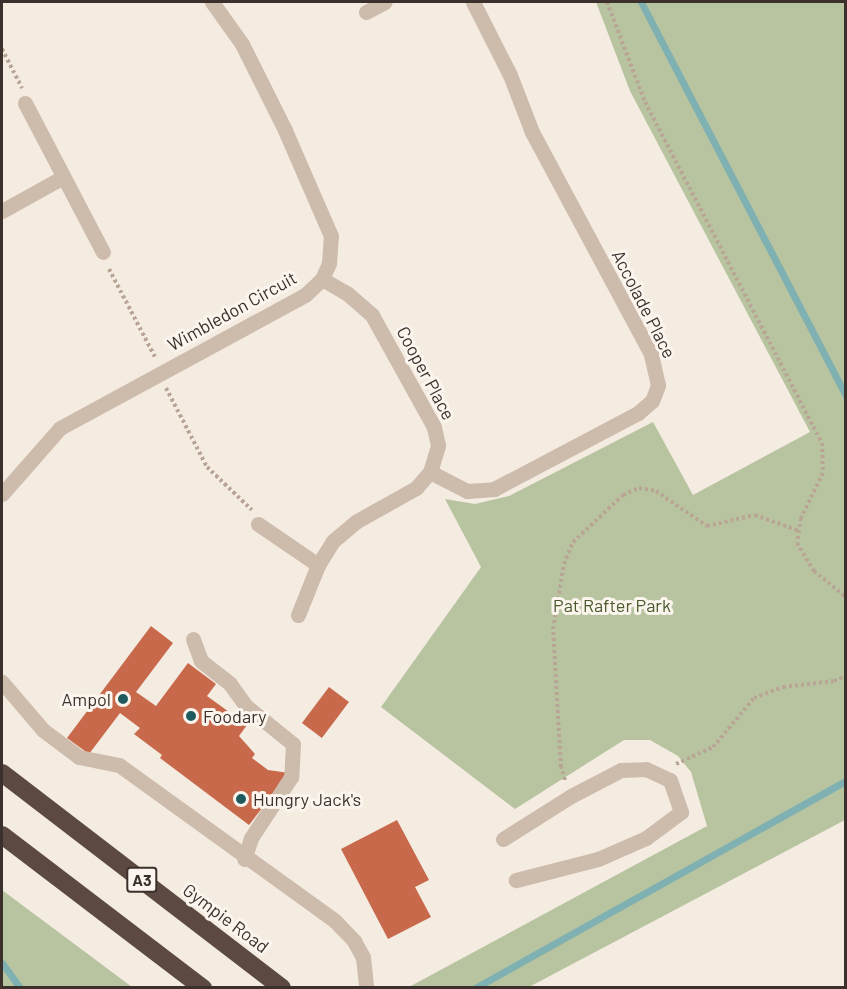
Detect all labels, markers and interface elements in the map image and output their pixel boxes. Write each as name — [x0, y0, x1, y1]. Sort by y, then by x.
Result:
street label: Accolade Place — [608, 246, 680, 362]
street label: Wimbledon Circuit — [164, 267, 300, 355]
street label: Cooper Place — [392, 322, 460, 424]
park label: Pat Rafter Park — [553, 594, 671, 616]
place label: Ampol — [61, 688, 111, 710]
marker: Ampol — [116, 692, 130, 706]
place label: Foodary — [203, 705, 267, 727]
marker: Foodary — [184, 709, 198, 723]
place label: Hungry Jack's — [253, 788, 361, 810]
marker: Hungry Jack's — [234, 792, 248, 806]
road number: A3 — [126, 867, 158, 893]
street label: Gympie Road — [179, 879, 273, 957]

